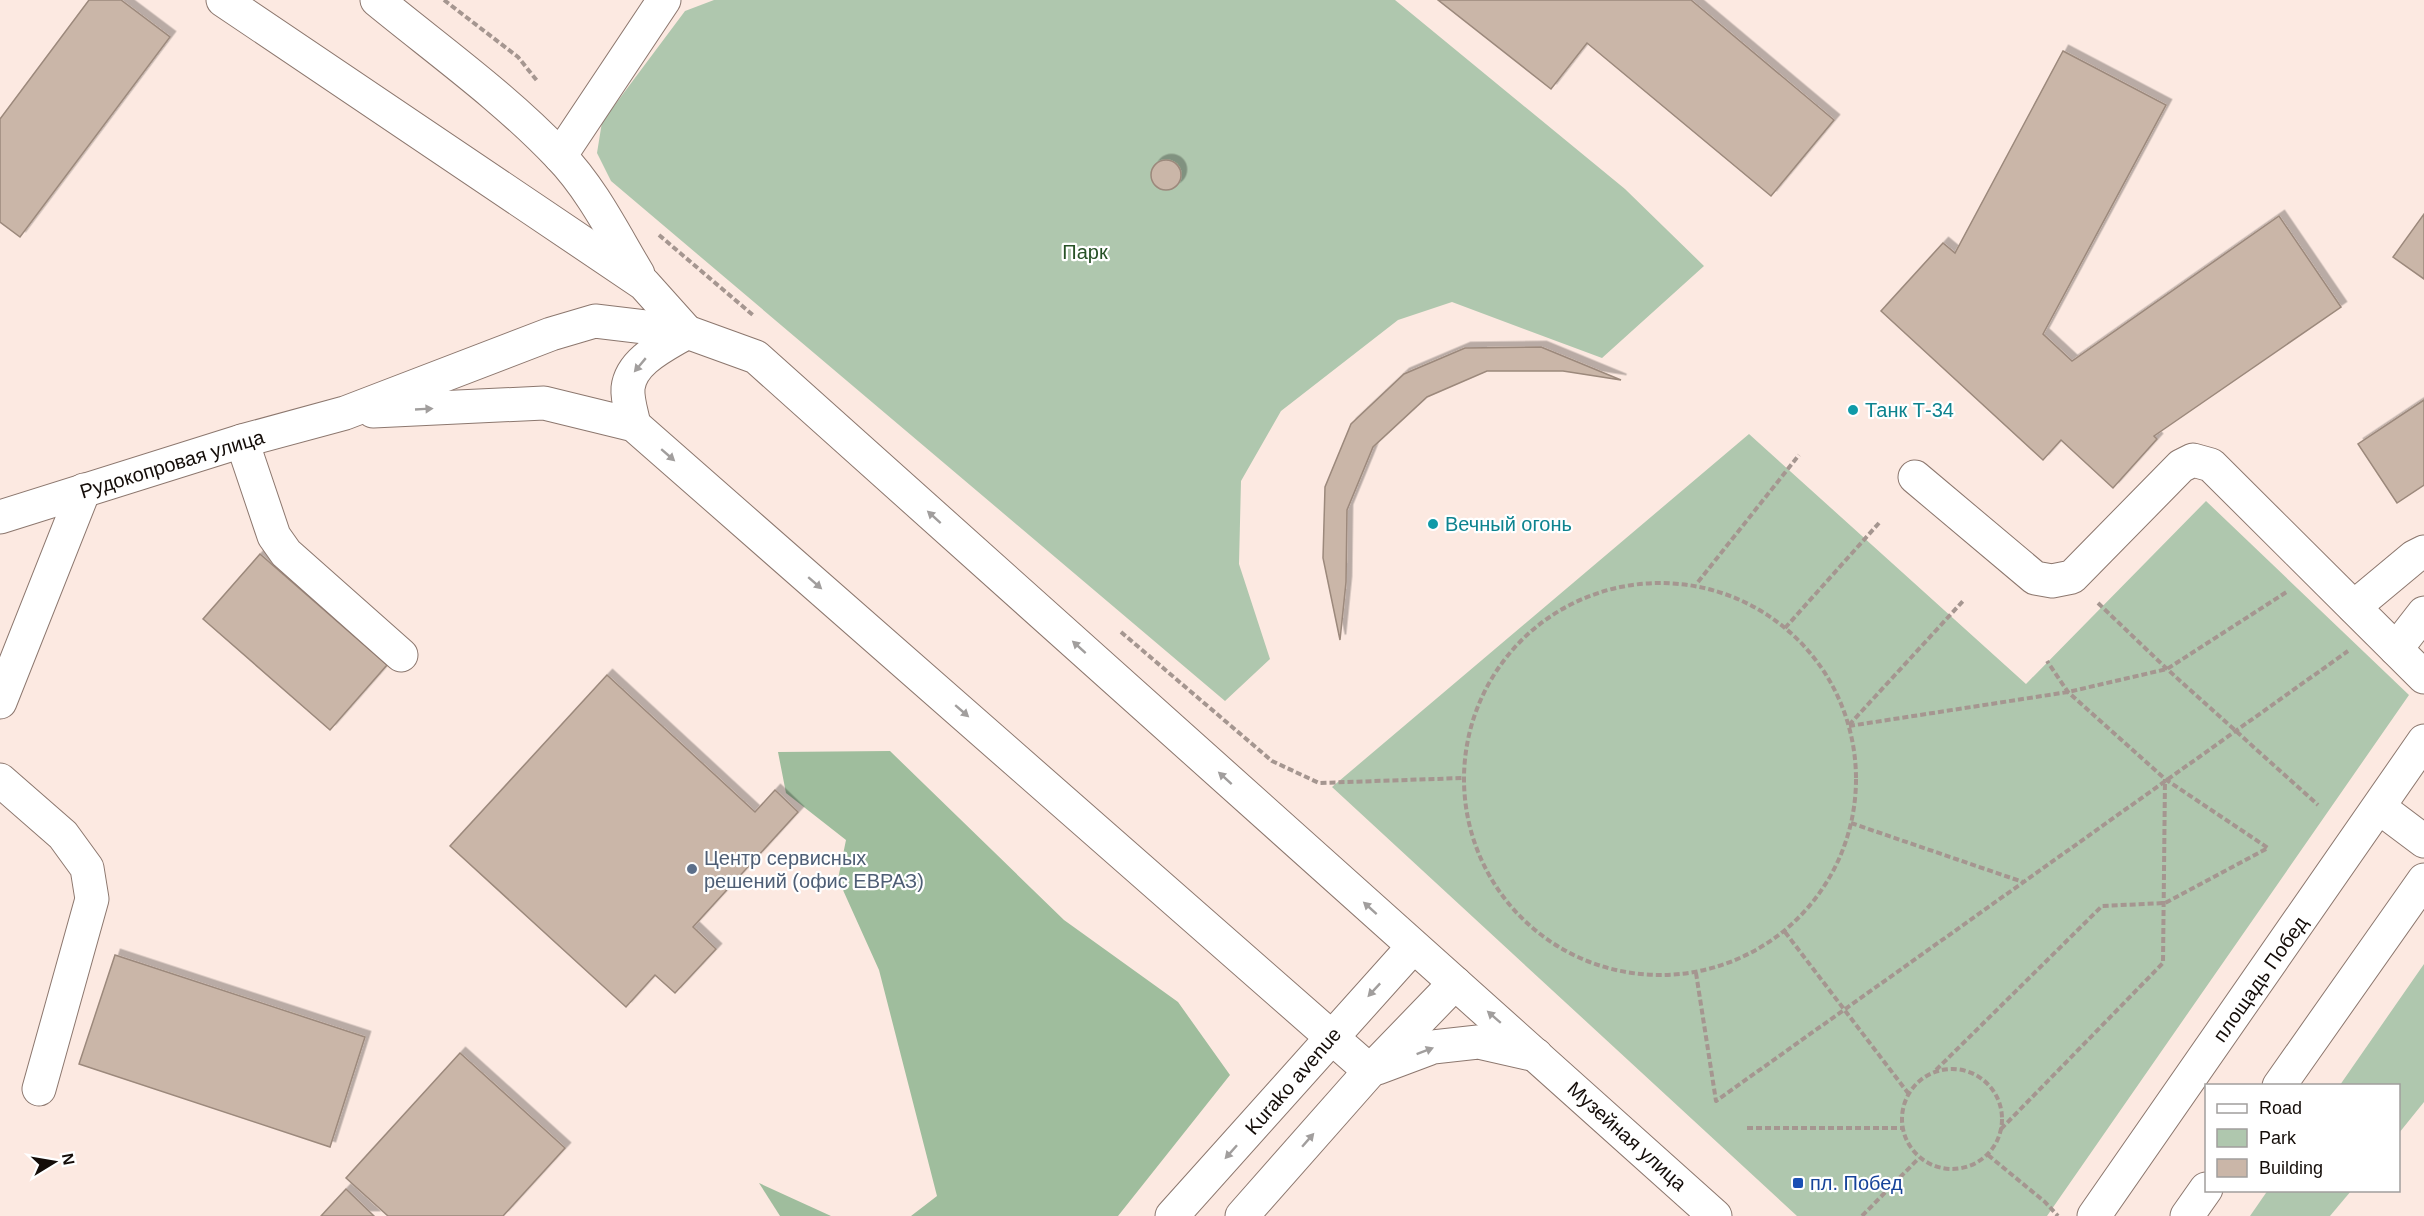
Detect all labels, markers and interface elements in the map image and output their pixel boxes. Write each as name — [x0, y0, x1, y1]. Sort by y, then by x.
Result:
park label: Парк — [1062, 241, 1108, 263]
one-way arrow — [633, 358, 647, 373]
place label: Танк Т-34 — [1865, 399, 1954, 421]
marker: Танк Т-34 — [1846, 403, 1860, 417]
one-way arrow — [415, 404, 434, 413]
street label: Рудокопровая улица — [77, 425, 268, 503]
one-way arrow — [660, 448, 676, 461]
one-way arrow — [927, 511, 942, 524]
place label: Вечный огонь — [1445, 513, 1572, 535]
marker: Вечный огонь — [1426, 517, 1440, 531]
one-way arrow — [807, 576, 822, 589]
one-way arrow — [1072, 640, 1087, 654]
one-way arrow — [954, 704, 969, 717]
one-way arrow — [1217, 771, 1232, 785]
place label: Центр сервисных решений (офис ЕВРАЗ) — [704, 847, 924, 892]
marker: Центр сервисных решений (офис ЕВРАЗ) — [685, 862, 699, 876]
one-way arrow — [1363, 902, 1378, 915]
street label: площадь Побед — [2208, 912, 2312, 1046]
one-way arrow — [1368, 982, 1381, 997]
one-way arrow — [1487, 1011, 1502, 1024]
street label: Kurako avenue — [1241, 1023, 1345, 1139]
one-way arrow — [1416, 1046, 1434, 1055]
street label: Музейная улица — [1563, 1077, 1691, 1195]
legend — [2205, 1084, 2400, 1192]
text: Road — [2259, 1098, 2302, 1118]
text: Park — [2259, 1128, 2297, 1148]
north arrow — [24, 1132, 84, 1192]
one-way arrow — [1302, 1133, 1315, 1148]
one-way arrow — [1224, 1144, 1238, 1159]
text: N — [59, 1152, 78, 1167]
text: Building — [2259, 1158, 2323, 1178]
place label: пл. Побед — [1810, 1172, 1903, 1194]
marker: пл. Побед — [1791, 1176, 1805, 1190]

